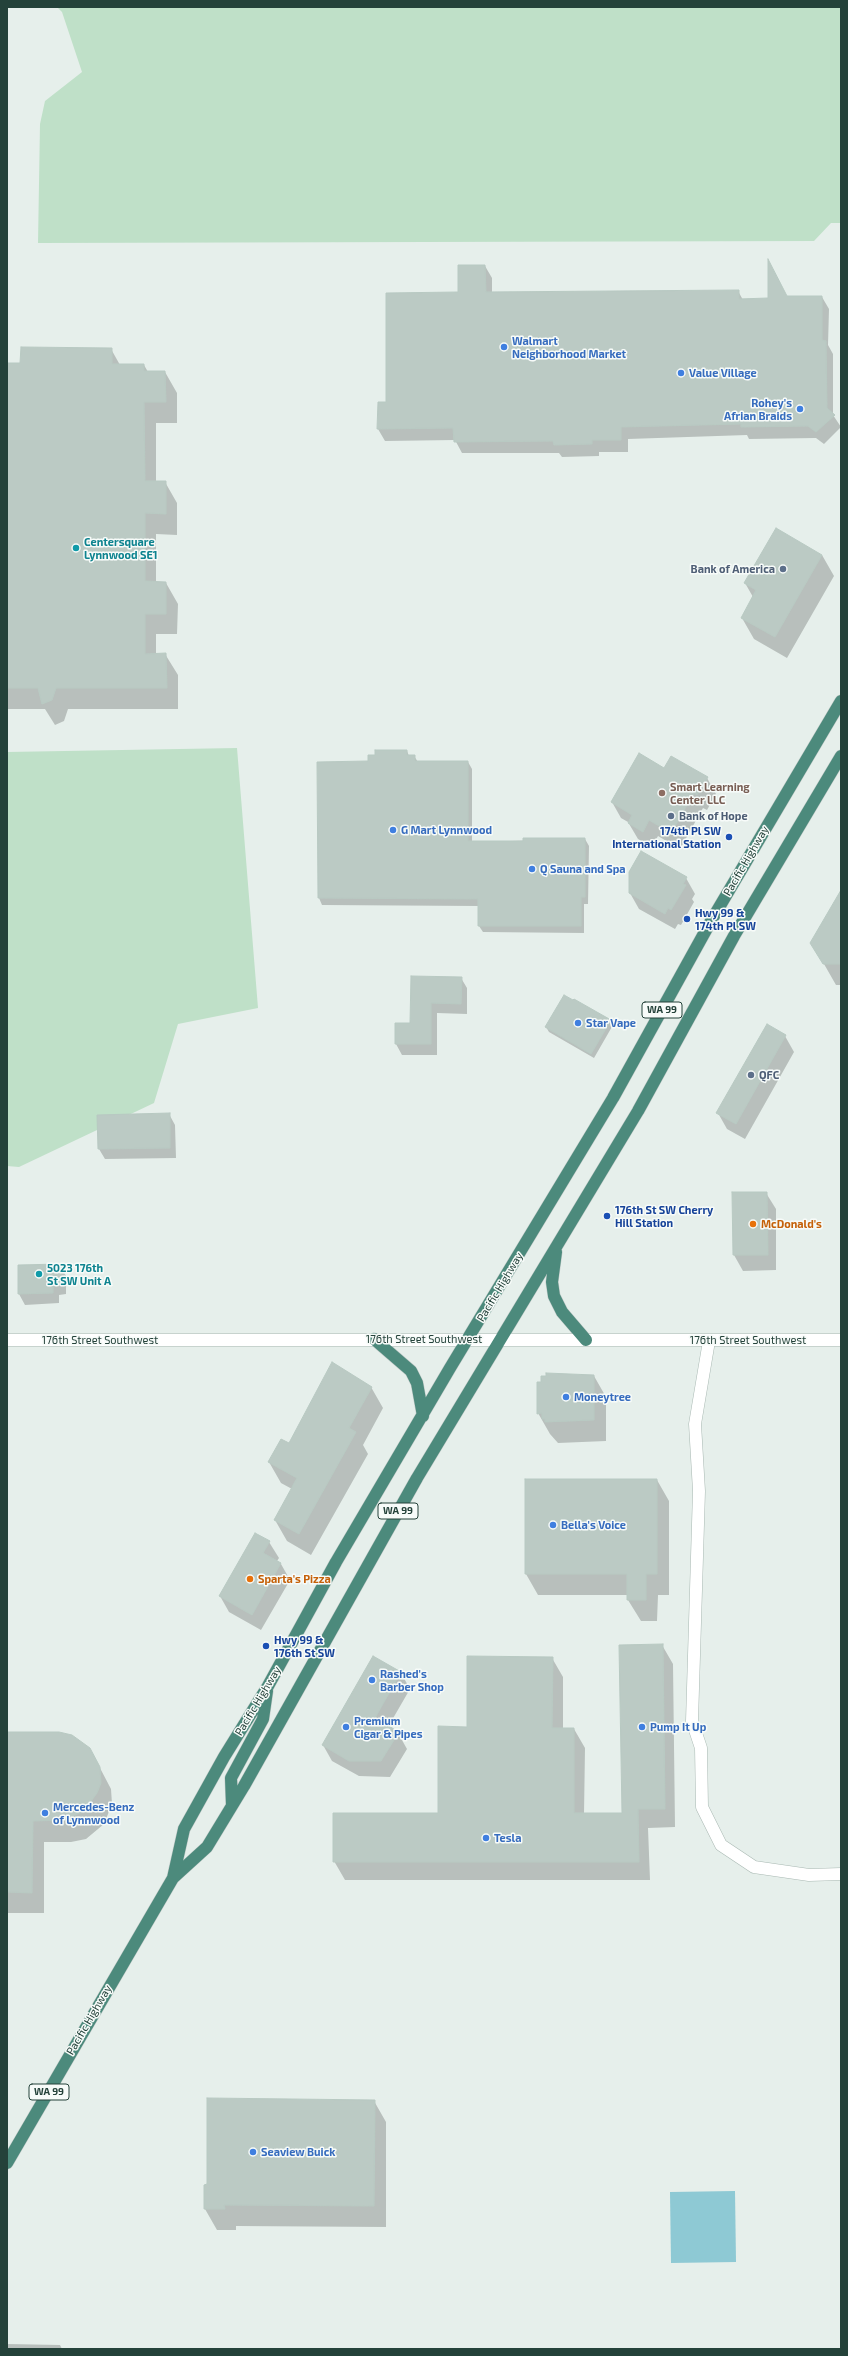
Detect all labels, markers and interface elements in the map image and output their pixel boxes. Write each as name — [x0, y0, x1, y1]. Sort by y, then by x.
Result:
place label: Walmart Neighborhood Market — [512, 334, 626, 360]
marker: Walmart Neighborhood Market — [499, 342, 509, 352]
place label: Value Village — [689, 366, 757, 380]
marker: Value Village — [676, 368, 686, 378]
place label: Rohey's Afrian Braids — [724, 396, 792, 422]
marker: Rohey's Afrian Braids — [795, 404, 805, 414]
place label: Centersquare Lynnwood SE1 — [84, 535, 157, 561]
marker: Centersquare Lynnwood SE1 — [71, 543, 81, 553]
place label: Bank of America — [691, 562, 775, 576]
marker: Bank of America — [778, 564, 788, 574]
place label: Smart Learning Center LLC — [670, 780, 750, 806]
marker: Smart Learning Center LLC — [657, 788, 667, 798]
place label: Bank of Hope — [679, 809, 748, 823]
marker: Bank of Hope — [666, 811, 676, 821]
place label: G Mart Lynnwood — [401, 823, 492, 837]
place label: 174th Pl SW International Station — [612, 824, 721, 850]
street label: Pacific Highway — [721, 824, 771, 898]
marker: G Mart Lynnwood — [388, 825, 398, 835]
marker: 174th Pl SW International Station — [724, 832, 734, 842]
place label: Q Sauna and Spa — [540, 862, 626, 876]
marker: Q Sauna and Spa — [527, 864, 537, 874]
place label: Hwy 99 & 174th Pl SW — [695, 906, 756, 932]
marker: Hwy 99 & 174th Pl SW — [682, 914, 692, 924]
road number: WA 99 — [642, 1002, 682, 1018]
place label: Star Vape — [586, 1016, 636, 1030]
marker: Star Vape — [573, 1018, 583, 1028]
place label: QFC — [759, 1068, 779, 1082]
marker: QFC — [746, 1070, 756, 1080]
place label: 176th St SW Cherry Hill Station — [615, 1203, 713, 1229]
marker: 176th St SW Cherry Hill Station — [602, 1211, 612, 1221]
place label: McDonald's — [761, 1217, 822, 1231]
marker: McDonald's — [748, 1219, 758, 1229]
street label: Pacific Highway — [474, 1250, 526, 1324]
place label: 5023 176th St SW Unit A — [47, 1261, 111, 1287]
marker: 5023 176th St SW Unit A — [34, 1269, 44, 1279]
street label: 176th Street Southwest — [366, 1332, 482, 1346]
street label: 176th Street Southwest — [42, 1333, 158, 1347]
street label: 176th Street Southwest — [690, 1333, 806, 1347]
place label: Moneytree — [574, 1390, 631, 1404]
marker: Moneytree — [561, 1392, 571, 1402]
road number: WA 99 — [378, 1503, 418, 1519]
place label: Bella's Voice — [561, 1518, 626, 1532]
marker: Bella's Voice — [548, 1520, 558, 1530]
place label: Sparta's Pizza — [258, 1572, 331, 1586]
marker: Sparta's Pizza — [245, 1574, 255, 1584]
place label: Hwy 99 & 176th St SW — [274, 1633, 335, 1659]
marker: Hwy 99 & 176th St SW — [261, 1641, 271, 1651]
street label: Pacific Highway — [232, 1664, 284, 1738]
place label: Rashed's Barber Shop — [380, 1667, 444, 1693]
marker: Rashed's Barber Shop — [367, 1675, 377, 1685]
place label: Premium Cigar & Pipes — [354, 1714, 422, 1740]
place label: Pump It Up — [650, 1720, 706, 1734]
marker: Premium Cigar & Pipes — [341, 1722, 351, 1732]
marker: Pump It Up — [637, 1722, 647, 1732]
place label: Mercedes-Benz of Lynnwood — [53, 1800, 134, 1826]
marker: Mercedes-Benz of Lynnwood — [40, 1808, 50, 1818]
place label: Tesla — [494, 1831, 521, 1845]
marker: Tesla — [481, 1833, 491, 1843]
street label: Pacific Highway — [64, 1983, 114, 2057]
road number: WA 99 — [29, 2084, 69, 2100]
place label: Seaview Buick — [261, 2145, 335, 2159]
marker: Seaview Buick — [248, 2147, 258, 2157]

